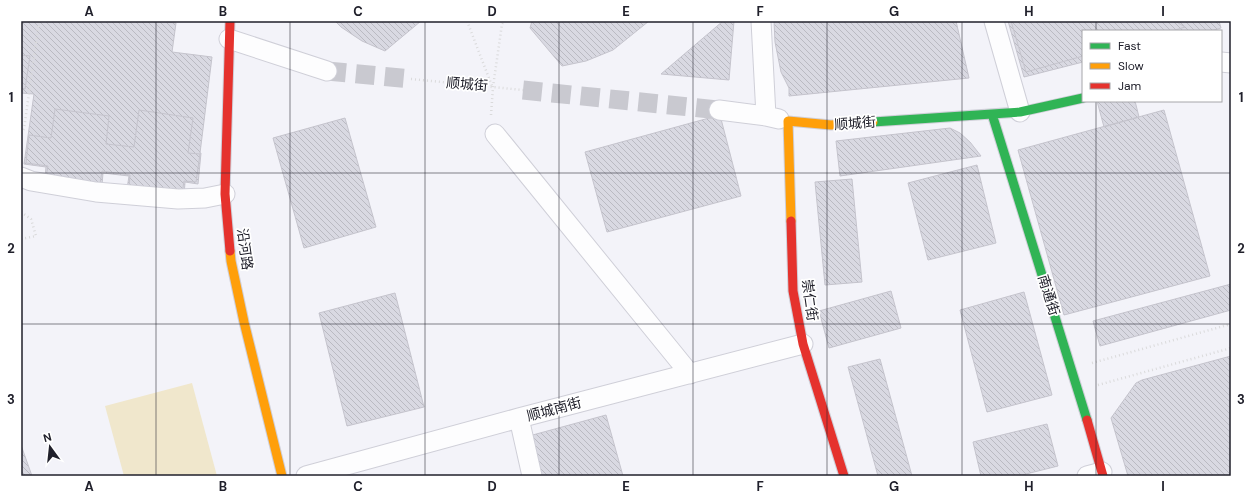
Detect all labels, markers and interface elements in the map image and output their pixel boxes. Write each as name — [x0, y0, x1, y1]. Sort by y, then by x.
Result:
text: A — [84, 3, 94, 20]
text: B — [219, 3, 227, 20]
text: C — [353, 3, 363, 20]
text: D — [487, 3, 497, 20]
text: E — [622, 3, 630, 20]
text: F — [756, 3, 764, 20]
text: G — [889, 3, 899, 20]
text: H — [1024, 3, 1034, 20]
text: I — [1161, 3, 1165, 20]
legend — [1082, 30, 1222, 102]
text: Fast — [1118, 38, 1141, 54]
text: Slow — [1118, 58, 1144, 74]
street label: 顺城街 — [445, 73, 489, 95]
text: Jam — [1118, 78, 1141, 94]
text: 1 — [9, 89, 13, 106]
text: 1 — [1239, 89, 1243, 106]
street label: 顺城街 — [833, 113, 877, 133]
street label: 沿河路 — [233, 227, 257, 271]
text: 2 — [7, 240, 15, 257]
text: 2 — [1237, 240, 1245, 257]
street label: 南通街 — [1034, 272, 1064, 318]
street label: 崇仁街 — [798, 278, 822, 322]
text: 3 — [7, 391, 15, 408]
text: 3 — [1237, 391, 1245, 408]
street label: 顺城南街 — [525, 393, 583, 425]
north arrow — [30, 427, 70, 467]
text: N — [42, 430, 53, 445]
text: A — [84, 478, 94, 495]
text: B — [219, 478, 227, 495]
text: C — [353, 478, 363, 495]
text: D — [487, 478, 497, 495]
text: E — [622, 478, 630, 495]
text: F — [756, 478, 764, 495]
text: G — [889, 478, 899, 495]
text: H — [1024, 478, 1034, 495]
text: I — [1161, 478, 1165, 495]

